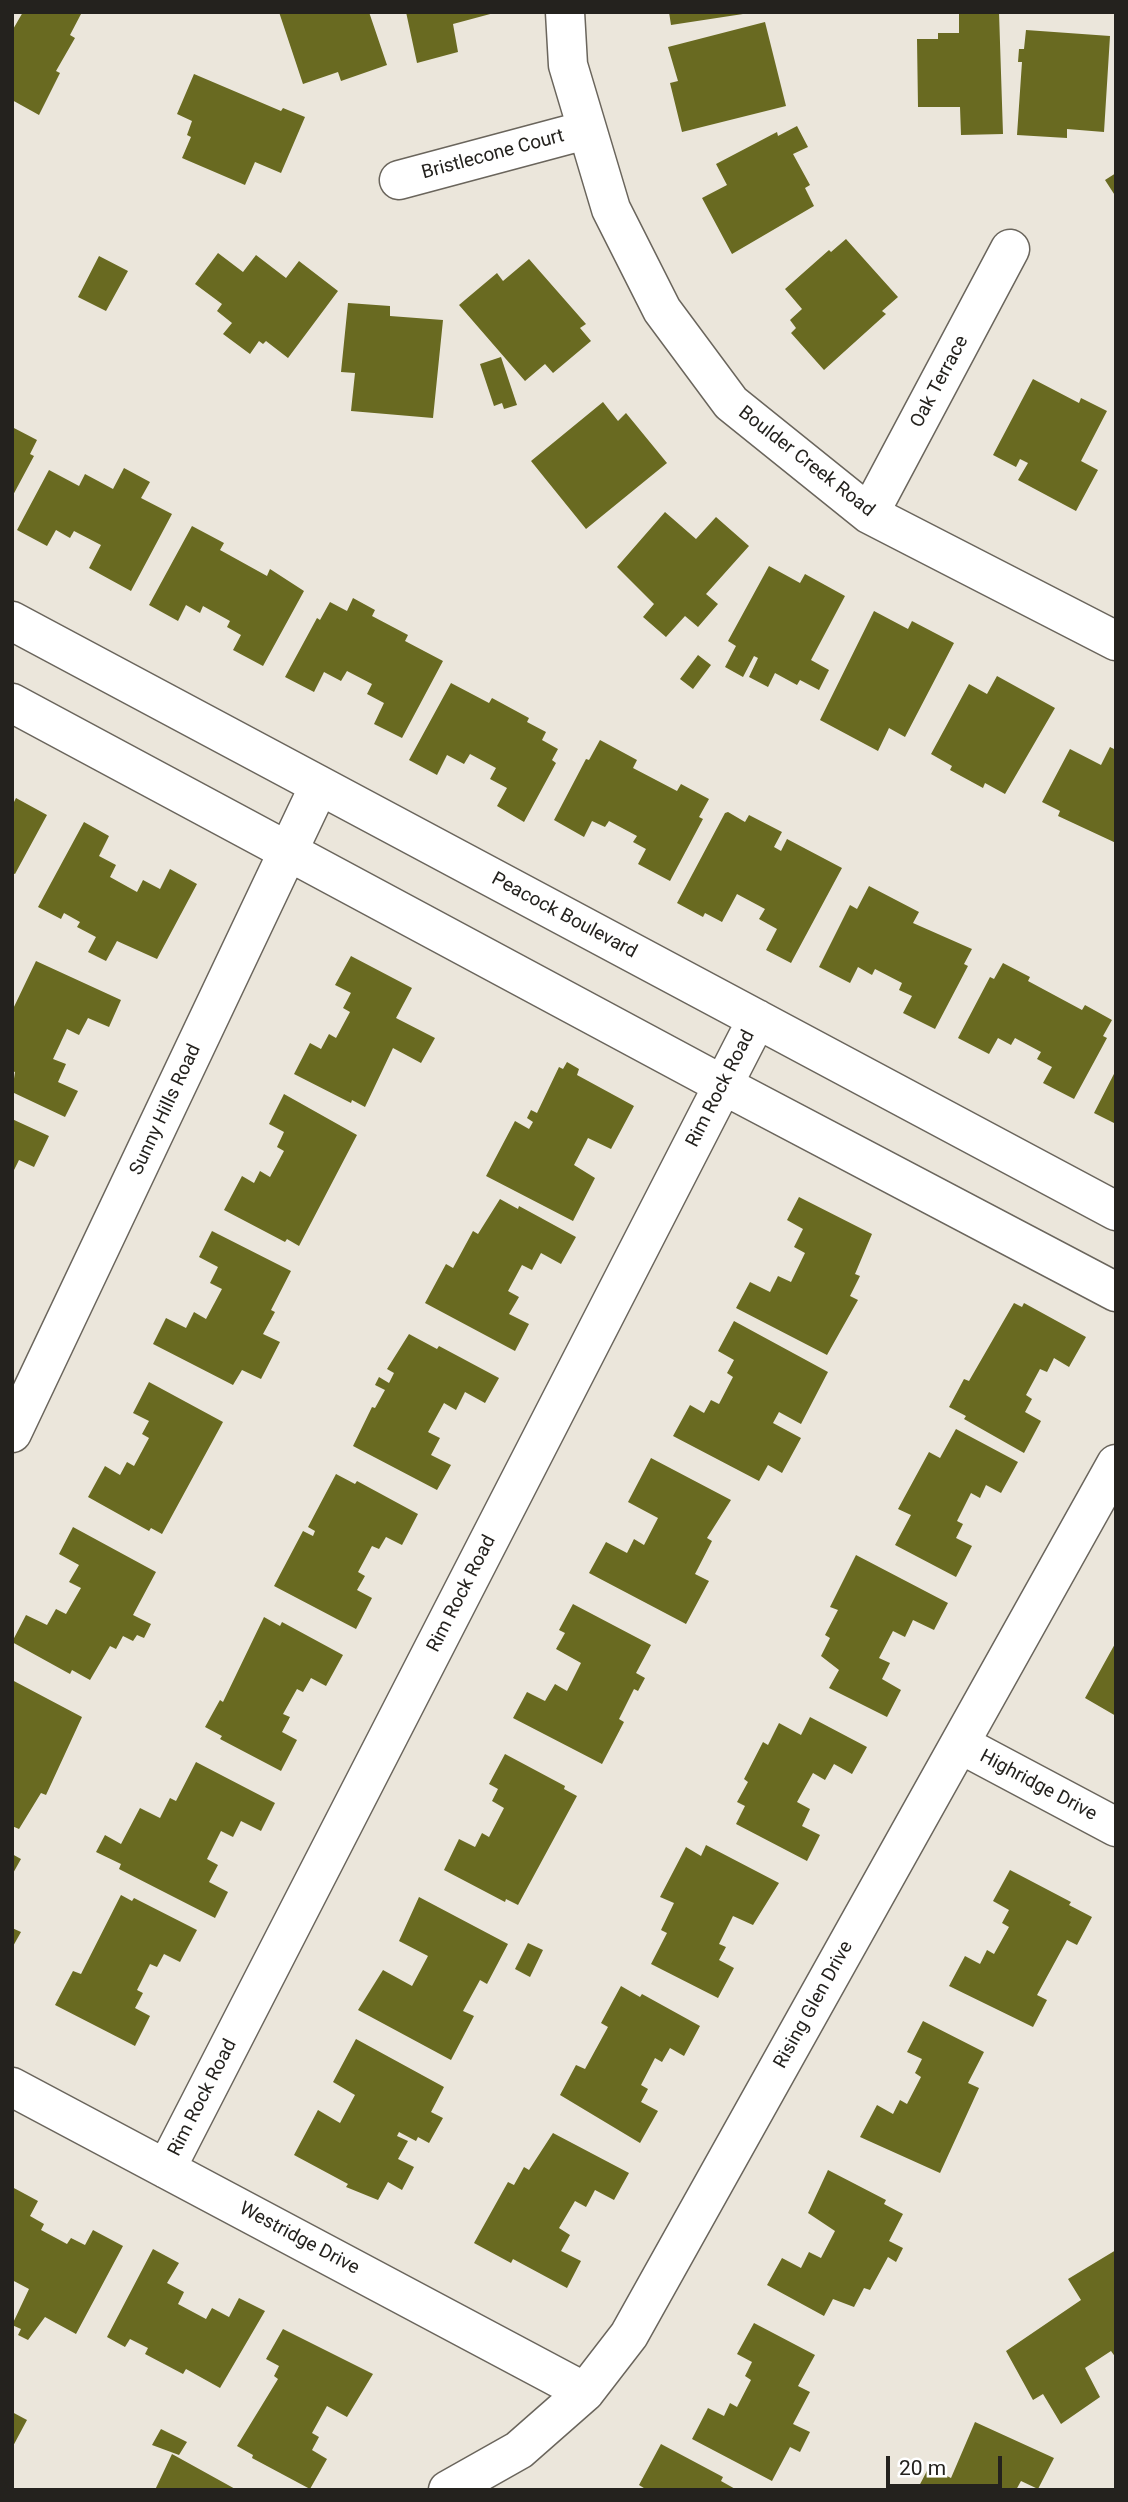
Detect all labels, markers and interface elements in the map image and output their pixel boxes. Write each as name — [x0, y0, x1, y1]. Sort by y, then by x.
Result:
street label: Bristlecone Court — [419, 125, 567, 185]
street label: Oak Terrace — [906, 332, 974, 432]
street label: Boulder Creek Road — [733, 402, 879, 522]
street label: Peacock Boulevard — [487, 868, 641, 964]
street label: Rim Rock Road — [682, 1027, 760, 1151]
street label: Sunny Hills Road — [126, 1041, 206, 1179]
street label: Rim Rock Road — [423, 1532, 501, 1656]
street label: Highridge Drive — [976, 1746, 1100, 1826]
street label: Rising Glen Drive — [770, 1937, 858, 2073]
street label: Rim Rock Road — [164, 2036, 242, 2160]
street label: Westridge Drive — [235, 2198, 363, 2280]
scale bar — [890, 2442, 1006, 2486]
text: 20 m — [899, 2456, 946, 2480]

